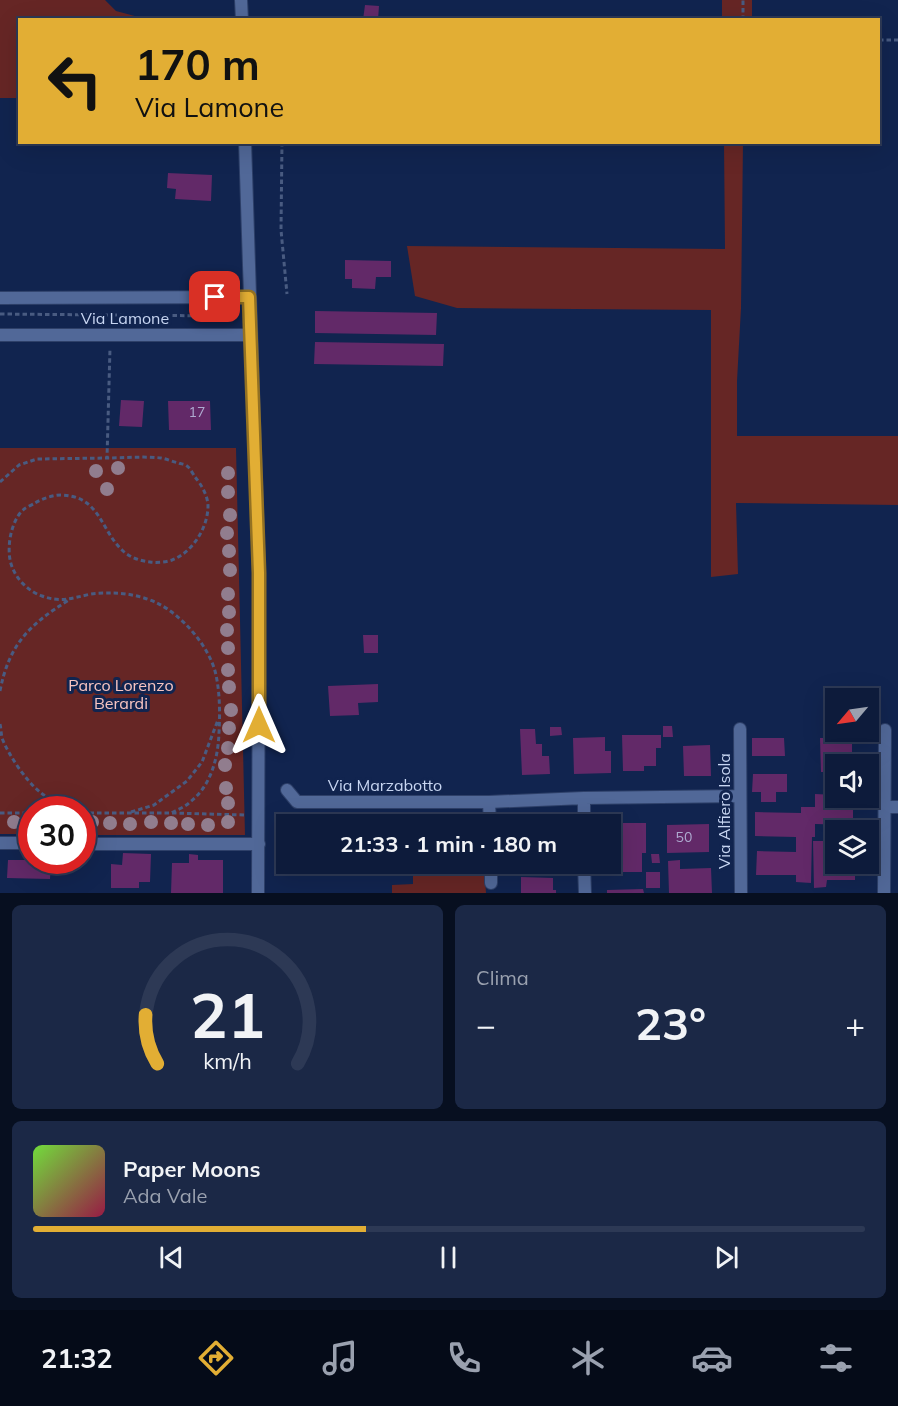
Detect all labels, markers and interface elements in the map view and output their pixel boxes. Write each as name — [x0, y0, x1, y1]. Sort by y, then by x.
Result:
text: 170 m — [135, 38, 260, 91]
icon: left — [36, 42, 114, 120]
text: Via Lamone — [135, 90, 284, 124]
pin — [189, 271, 240, 322]
icon: arrive — [198, 280, 231, 313]
street label: Via Lamone — [81, 308, 169, 328]
house number: 17 — [189, 403, 205, 421]
park label: Parco Lorenzo Berardi — [68, 675, 174, 713]
north arrow — [825, 688, 879, 742]
map controls — [825, 688, 879, 874]
position arrow — [227, 693, 291, 757]
street label: Via Alfiero Isola — [714, 753, 734, 869]
button: sound — [825, 754, 879, 808]
street label: Via Marzabotto — [328, 775, 442, 795]
speed limit sign: 30 — [18, 796, 96, 874]
button: layers — [825, 820, 879, 874]
house number: 50 — [676, 828, 692, 846]
text: 21:33 · 1 min · 180 m — [340, 830, 557, 858]
text: Clima — [476, 965, 529, 990]
text: 21 — [190, 975, 265, 1054]
text: 23° — [635, 995, 706, 1051]
text: − — [476, 1004, 496, 1045]
text: + — [845, 1004, 865, 1045]
text: km/h — [203, 1047, 252, 1074]
text: Paper Moons — [123, 1155, 261, 1183]
text: Ada Vale — [123, 1183, 207, 1208]
icon: previous — [155, 1241, 188, 1274]
icon: pause — [432, 1241, 465, 1274]
icon: next — [710, 1241, 743, 1274]
icon: directions — [195, 1337, 237, 1379]
icon: music — [319, 1337, 361, 1379]
icon: phone — [443, 1337, 485, 1379]
icon: climate — [567, 1337, 609, 1379]
icon: car — [691, 1337, 733, 1379]
icon: filters — [815, 1337, 857, 1379]
text: 21:32 — [41, 1341, 113, 1375]

